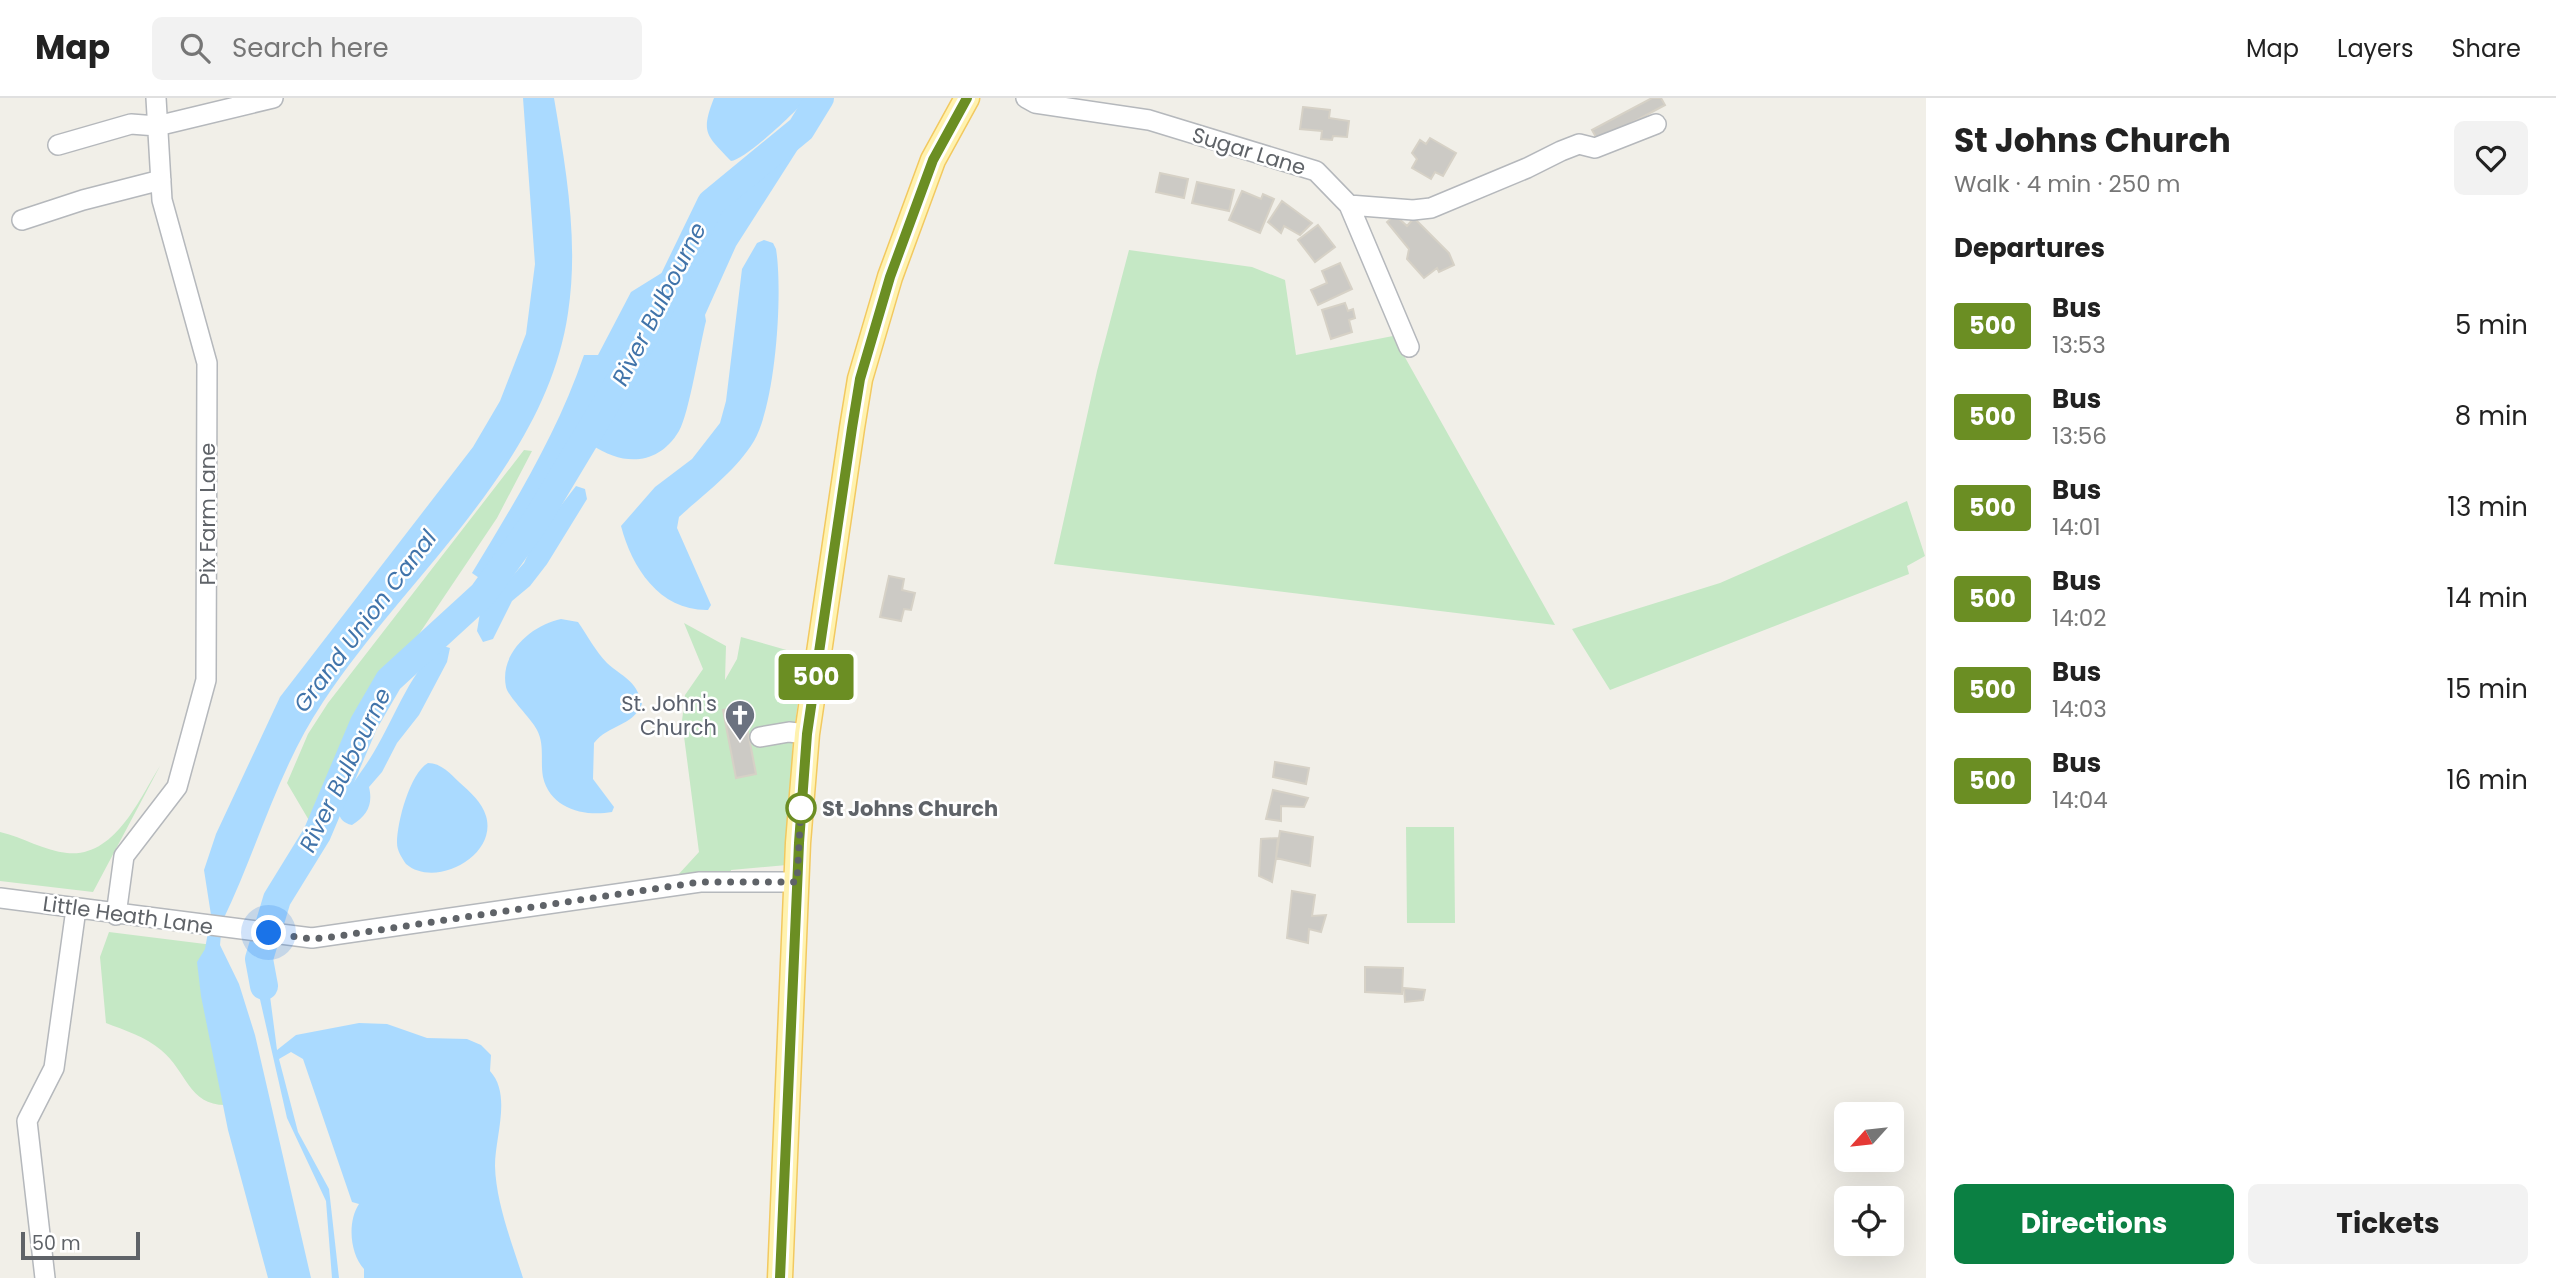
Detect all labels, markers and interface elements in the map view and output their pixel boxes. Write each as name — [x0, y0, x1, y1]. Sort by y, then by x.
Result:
search box — [152, 17, 642, 80]
text: Map — [35, 24, 110, 71]
icon: search — [176, 29, 214, 67]
text: Search here — [232, 30, 389, 66]
text: Map — [2246, 32, 2299, 65]
text: Layers — [2337, 32, 2413, 65]
text: Share — [2451, 32, 2521, 65]
text: St Johns Church — [1954, 117, 2231, 164]
street label: Sugar Lane — [1189, 120, 1309, 182]
button: heart — [2454, 121, 2528, 195]
text: Walk · 4 min · 250 m — [1954, 168, 2180, 200]
water label: River Bulbourne — [604, 217, 714, 391]
text: Departures — [1954, 230, 2105, 266]
text: Bus — [2052, 290, 2101, 326]
text: 5 min — [2455, 307, 2528, 343]
text: 500 — [1969, 309, 2016, 342]
text: 13:53 — [2052, 329, 2106, 361]
text: Bus — [2052, 381, 2101, 417]
text: 8 min — [2455, 398, 2528, 434]
text: 500 — [1969, 400, 2016, 433]
text: 13:56 — [2052, 420, 2107, 452]
street label: Pix Farm Lane — [193, 443, 222, 585]
text: Bus — [2052, 472, 2101, 508]
text: 13 min — [2448, 489, 2528, 525]
text: 500 — [1969, 491, 2016, 524]
text: 14:01 — [2052, 511, 2101, 543]
water label: Grand Union Canal — [286, 523, 444, 719]
text: Bus — [2052, 563, 2101, 599]
text: 14 min — [2447, 580, 2528, 616]
text: 500 — [1969, 582, 2016, 615]
text: 14:02 — [2052, 602, 2106, 634]
line badge: 500 — [776, 654, 856, 700]
text: Bus — [2052, 654, 2101, 690]
text: 500 — [793, 660, 839, 693]
text: 15 min — [2447, 671, 2528, 707]
text: 500 — [1969, 673, 2016, 706]
water label: River Bulbourne — [291, 682, 399, 858]
place label: St. John's Church — [621, 689, 717, 742]
text: 14:03 — [2052, 693, 2107, 725]
church icon: St. John's Church — [723, 698, 757, 742]
text: Bus — [2052, 745, 2101, 781]
text: 16 min — [2446, 762, 2528, 798]
text: 500 — [1969, 764, 2016, 797]
text: 14:04 — [2052, 784, 2108, 816]
marker: St Johns Church — [786, 793, 816, 823]
place label: St Johns Church — [822, 794, 998, 823]
street label: Little Heath Lane — [41, 889, 215, 941]
your location — [251, 915, 286, 950]
north arrow — [1834, 1102, 1904, 1172]
map controls — [1834, 1102, 1904, 1256]
button: Directions — [1954, 1184, 2234, 1264]
button: Tickets — [2248, 1184, 2528, 1264]
button: locate — [1834, 1186, 1904, 1256]
scale bar — [21, 1229, 140, 1261]
text: 50 m — [32, 1230, 81, 1257]

